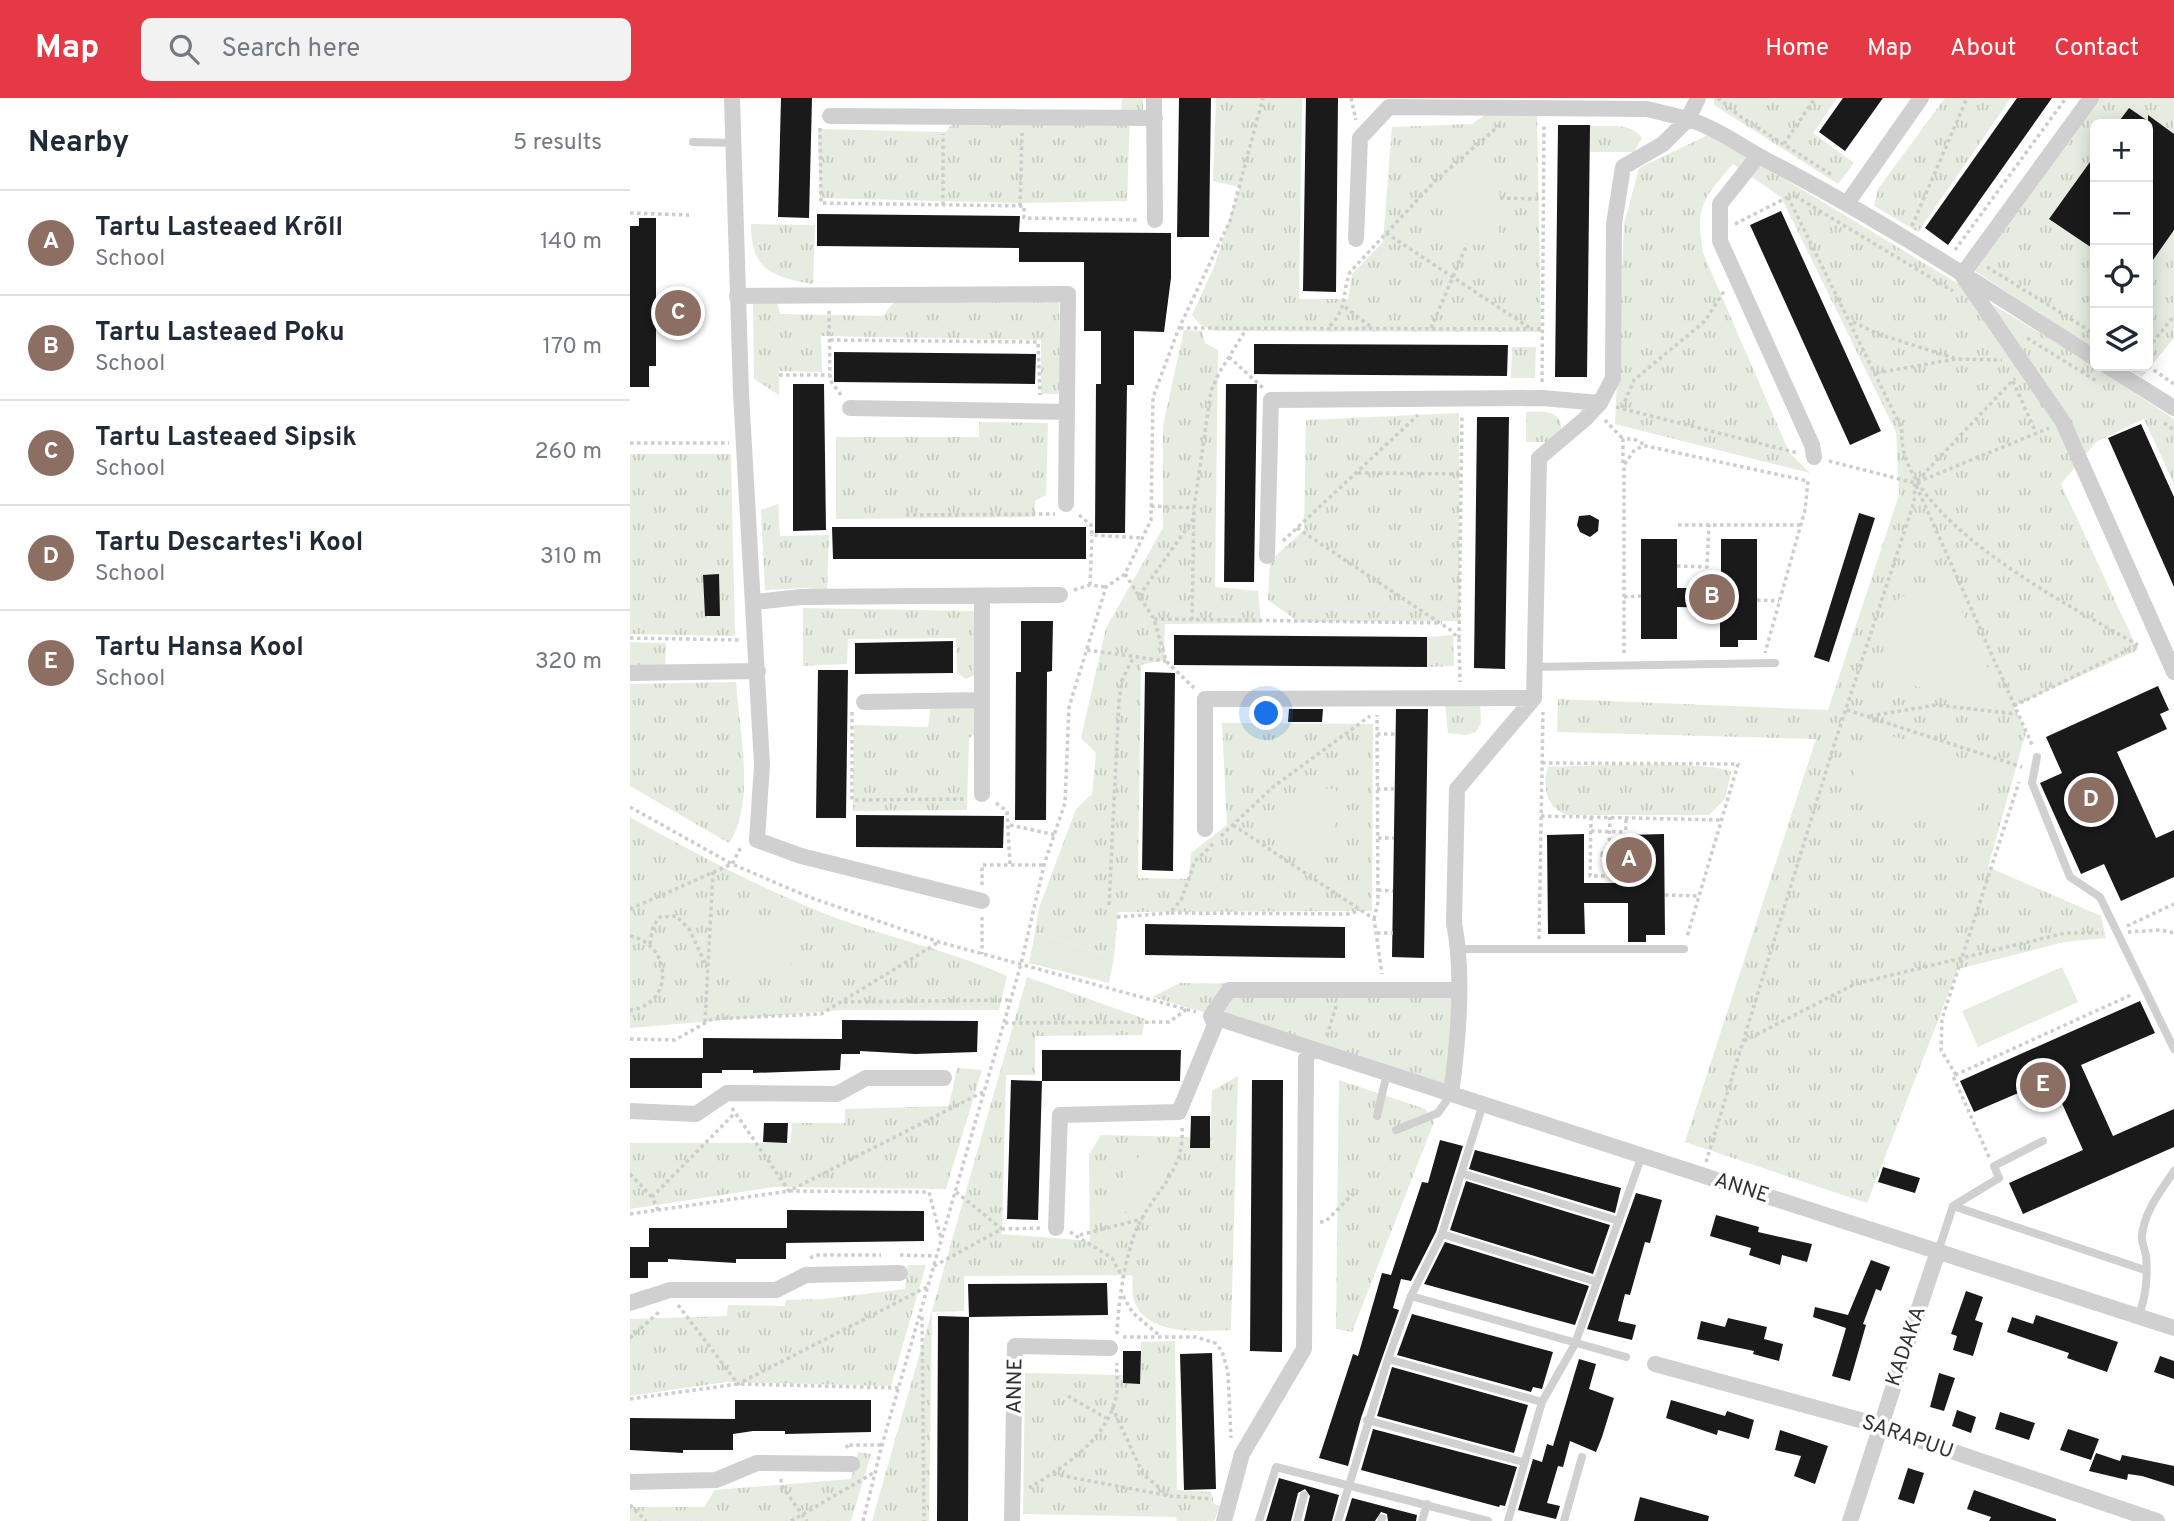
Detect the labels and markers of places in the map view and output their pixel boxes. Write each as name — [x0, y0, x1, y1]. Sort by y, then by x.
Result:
pin: C — [655, 287, 701, 339]
pin: B — [1689, 571, 1735, 623]
pin: D — [2068, 774, 2114, 826]
pin: A — [1606, 834, 1652, 886]
pin: E — [2020, 1059, 2066, 1111]

